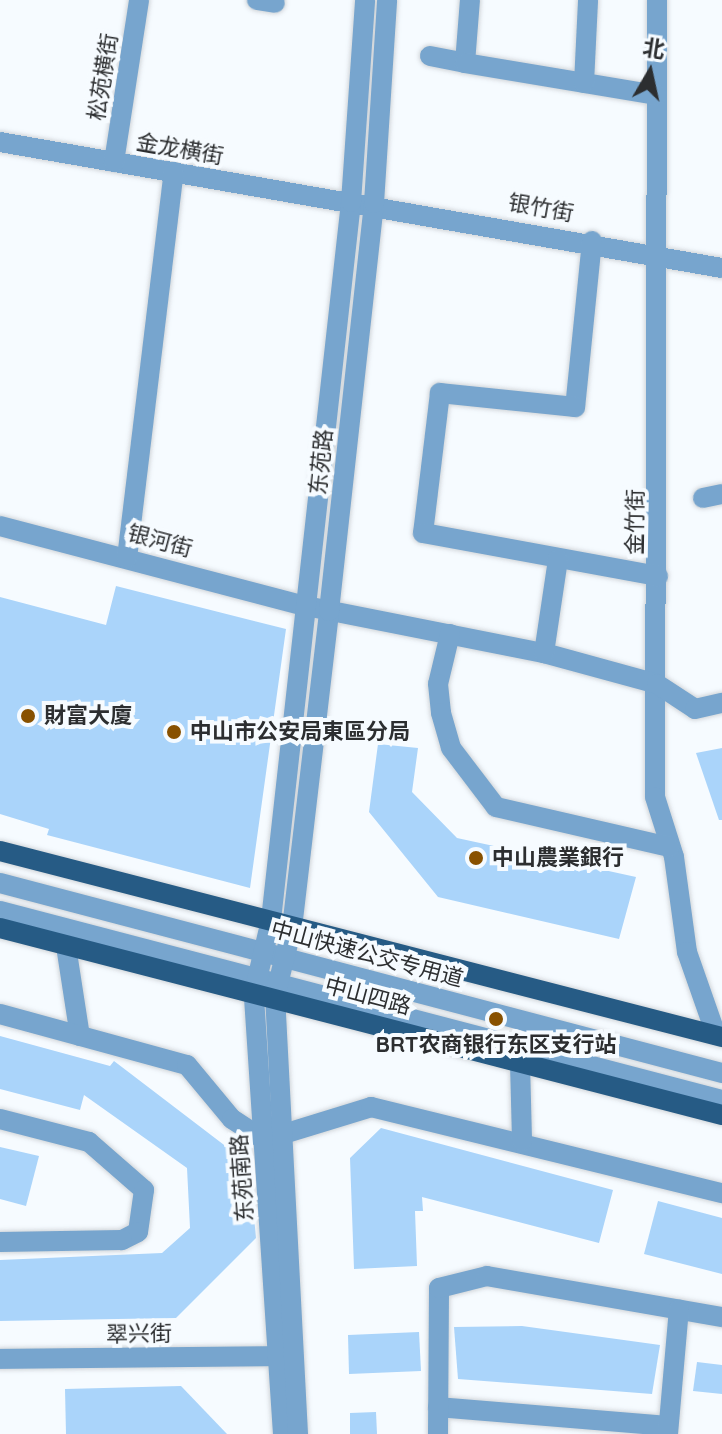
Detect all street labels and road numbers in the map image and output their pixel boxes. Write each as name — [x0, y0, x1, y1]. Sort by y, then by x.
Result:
street label: 松苑横街 — [83, 31, 123, 123]
street label: 金龙横街 — [134, 128, 226, 170]
street label: 银竹街 — [506, 189, 576, 227]
street label: 东苑路 — [304, 428, 338, 496]
street label: 金竹街 — [621, 489, 649, 555]
street label: 银河街 — [125, 520, 195, 562]
street label: 中山快速公交专用道 — [268, 916, 466, 992]
street label: 中山四路 — [322, 972, 414, 1020]
street label: 东苑南路 — [226, 1133, 258, 1223]
street label: 翠兴街 — [106, 1320, 172, 1348]

